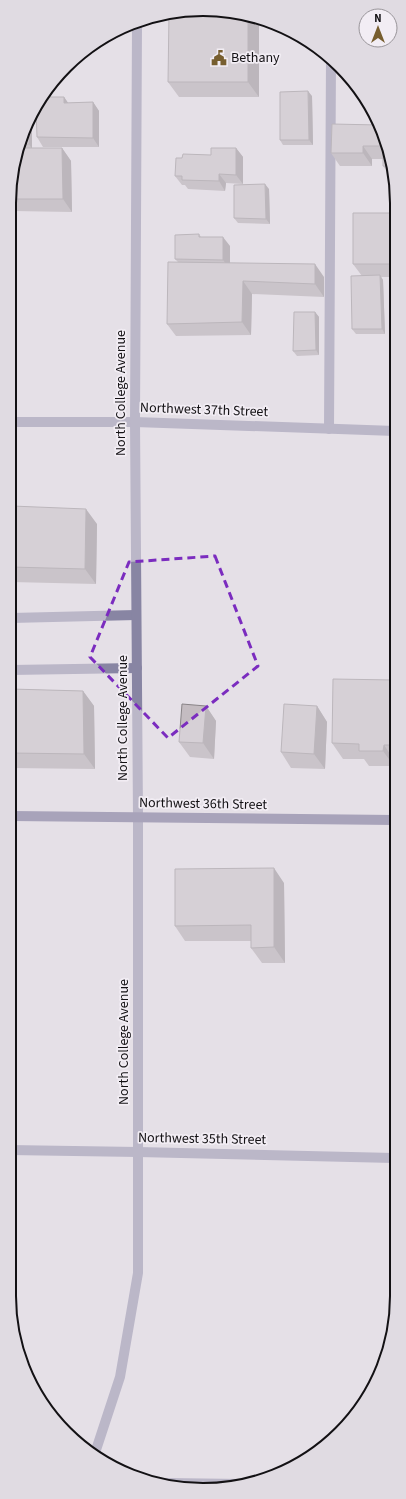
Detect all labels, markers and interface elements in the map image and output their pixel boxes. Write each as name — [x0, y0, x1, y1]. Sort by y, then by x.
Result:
north arrow — [358, 8, 398, 48]
text: N — [374, 11, 382, 26]
place label: Bethany — [231, 48, 280, 68]
public building icon: Bethany — [210, 49, 228, 67]
street label: North College Avenue — [111, 330, 131, 456]
street label: Northwest 37th Street — [140, 398, 269, 422]
street label: North College Avenue — [113, 655, 133, 781]
street label: Northwest 36th Street — [139, 793, 267, 815]
street label: North College Avenue — [114, 979, 134, 1105]
street label: Northwest 35th Street — [138, 1128, 266, 1150]

